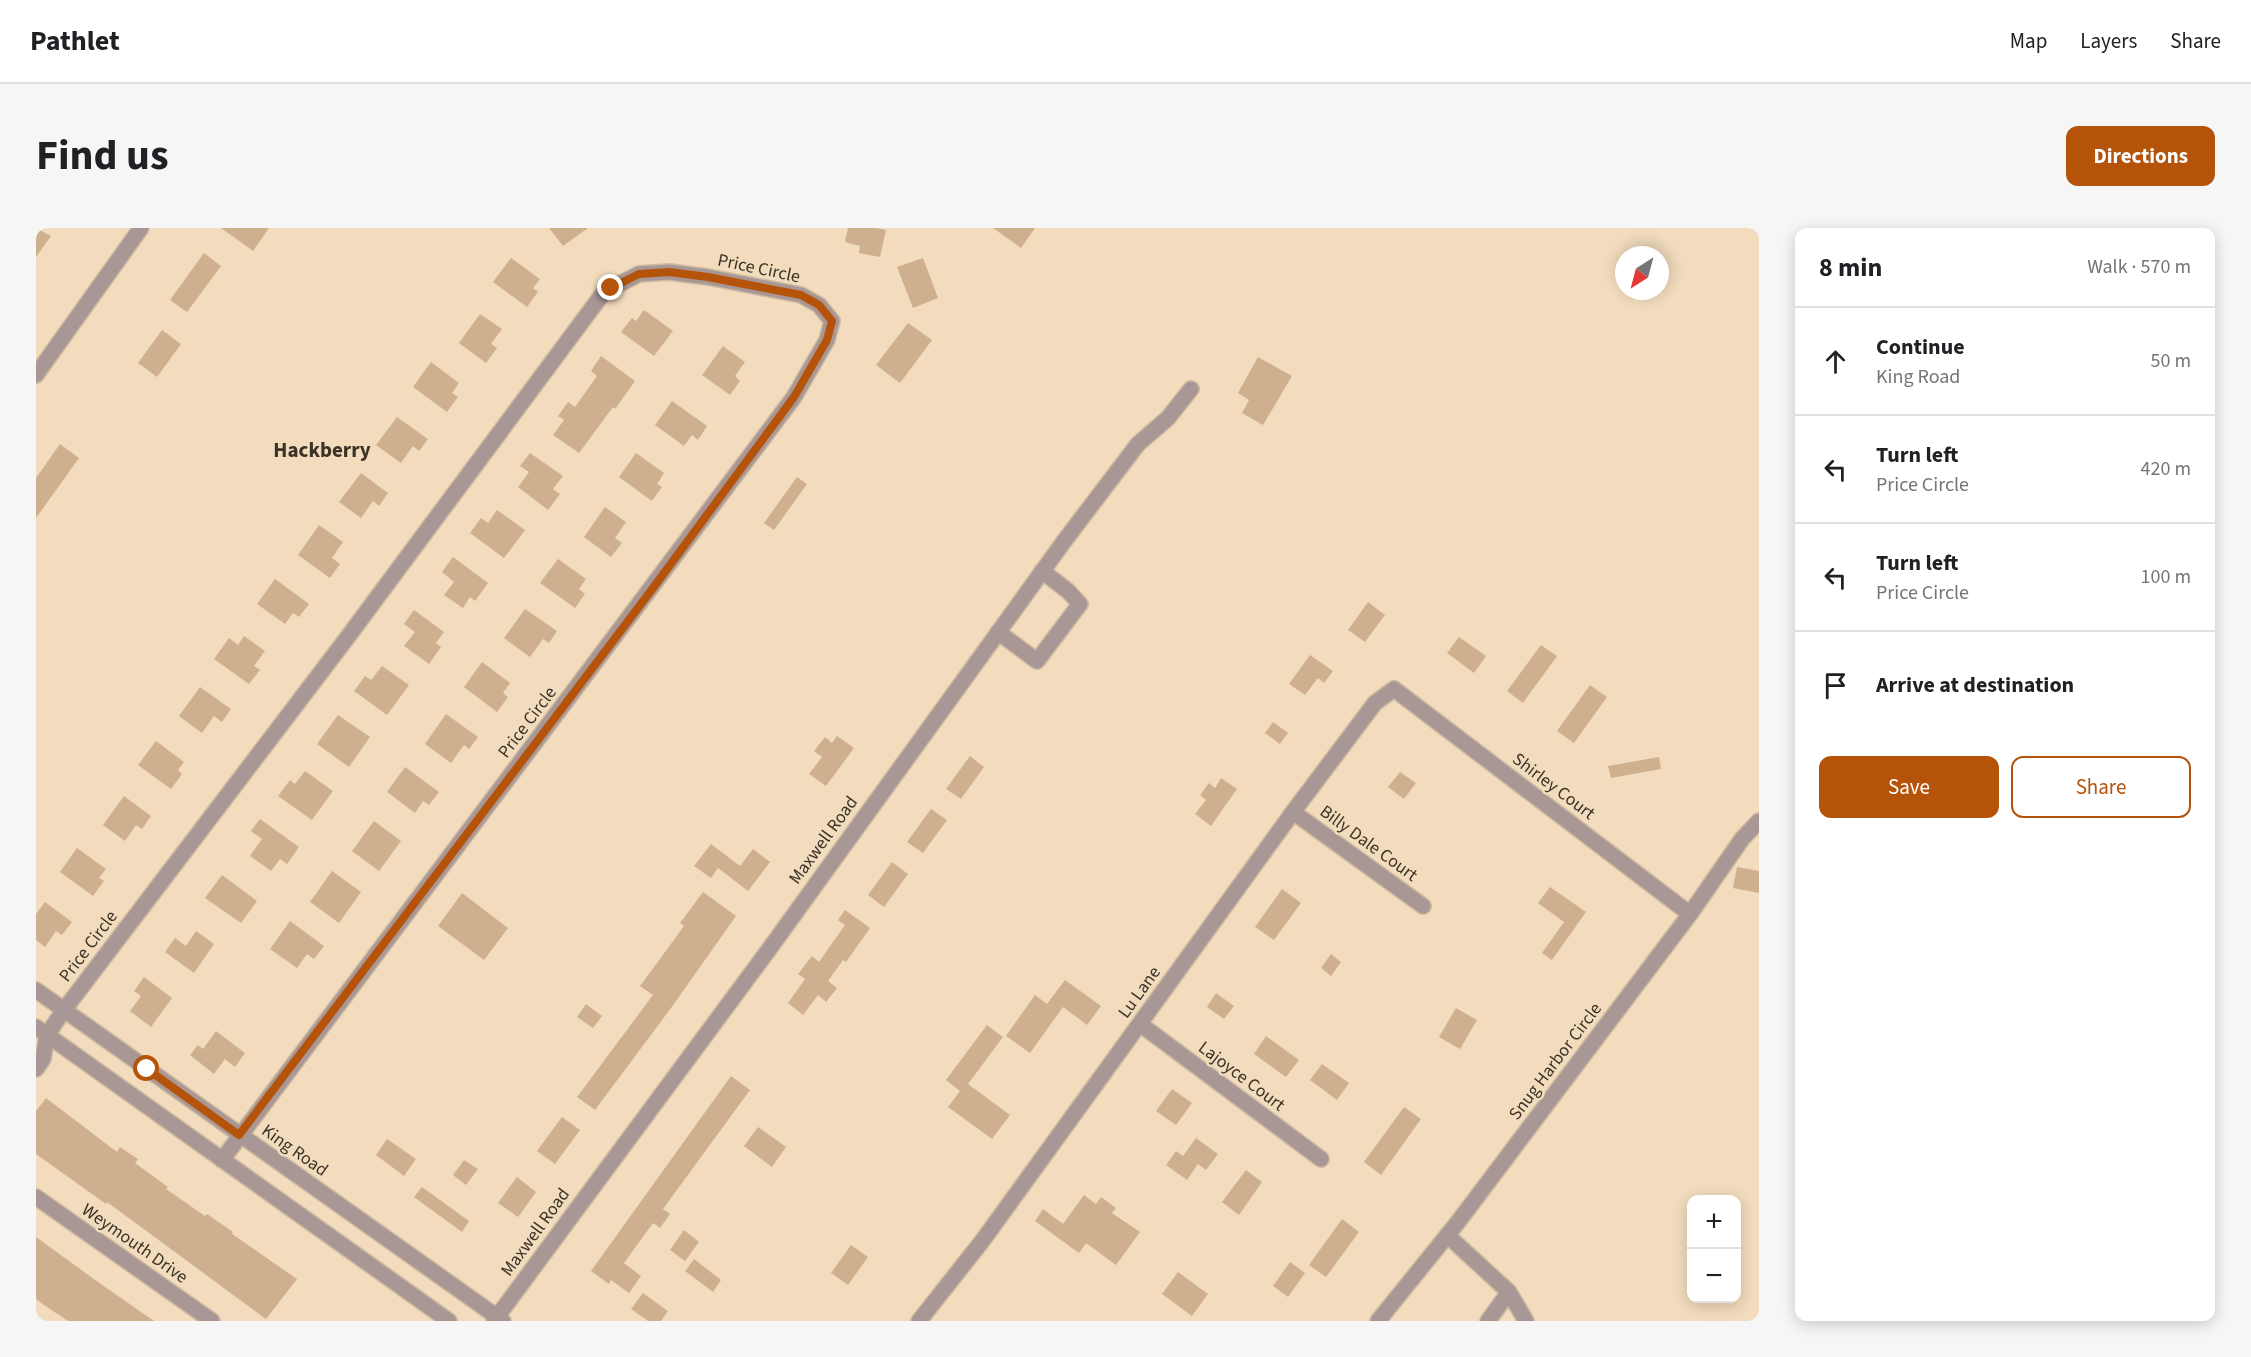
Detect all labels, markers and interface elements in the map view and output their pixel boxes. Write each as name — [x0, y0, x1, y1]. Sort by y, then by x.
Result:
text: Pathlet — [30, 21, 120, 61]
text: Map — [2010, 26, 2047, 56]
text: Layers — [2080, 26, 2137, 56]
text: Share — [2170, 26, 2221, 56]
text: Find us — [36, 126, 169, 186]
button: Directions — [2066, 126, 2215, 186]
north arrow — [1615, 246, 1669, 300]
street label: Price Circle — [715, 248, 803, 289]
text: 8 min — [1819, 249, 1882, 286]
text: Walk · 570 m — [2087, 253, 2191, 281]
route end — [597, 274, 623, 300]
text: Continue — [1876, 331, 1965, 363]
icon: ahead — [1819, 345, 1852, 378]
text: 50 m — [2151, 347, 2191, 375]
text: King Road — [1876, 363, 1960, 391]
district label: Hackberry — [273, 435, 371, 465]
text: Turn left — [1876, 439, 1958, 471]
icon: left — [1819, 453, 1852, 486]
text: 420 m — [2141, 455, 2191, 483]
text: Price Circle — [1876, 471, 1969, 499]
text: Turn left — [1876, 547, 1958, 579]
icon: left — [1819, 561, 1852, 594]
text: 100 m — [2141, 563, 2191, 591]
text: Price Circle — [1876, 579, 1969, 607]
icon: arrive — [1819, 669, 1852, 702]
text: Arrive at destination — [1876, 669, 2074, 701]
street label: Price Circle — [492, 681, 563, 763]
street label: Shirley Court — [1507, 747, 1600, 826]
button: Save — [1819, 756, 1999, 818]
button: Share — [2011, 756, 2191, 818]
street label: Maxwell Road — [783, 791, 864, 889]
street label: Billy Dale Court — [1315, 799, 1423, 887]
street label: Price Circle — [53, 905, 124, 987]
street label: Lu Lane — [1112, 961, 1167, 1023]
street label: Snug Harbor Circle — [1503, 997, 1608, 1125]
street label: Lajoyce Court — [1193, 1035, 1290, 1117]
route start — [133, 1055, 159, 1081]
street label: King Road — [256, 1118, 333, 1182]
street label: Maxwell Road — [495, 1183, 576, 1281]
map controls — [1687, 1195, 1741, 1303]
button: + — [1687, 1195, 1741, 1249]
street label: Weymouth Drive — [77, 1197, 193, 1289]
button: − — [1687, 1249, 1741, 1303]

